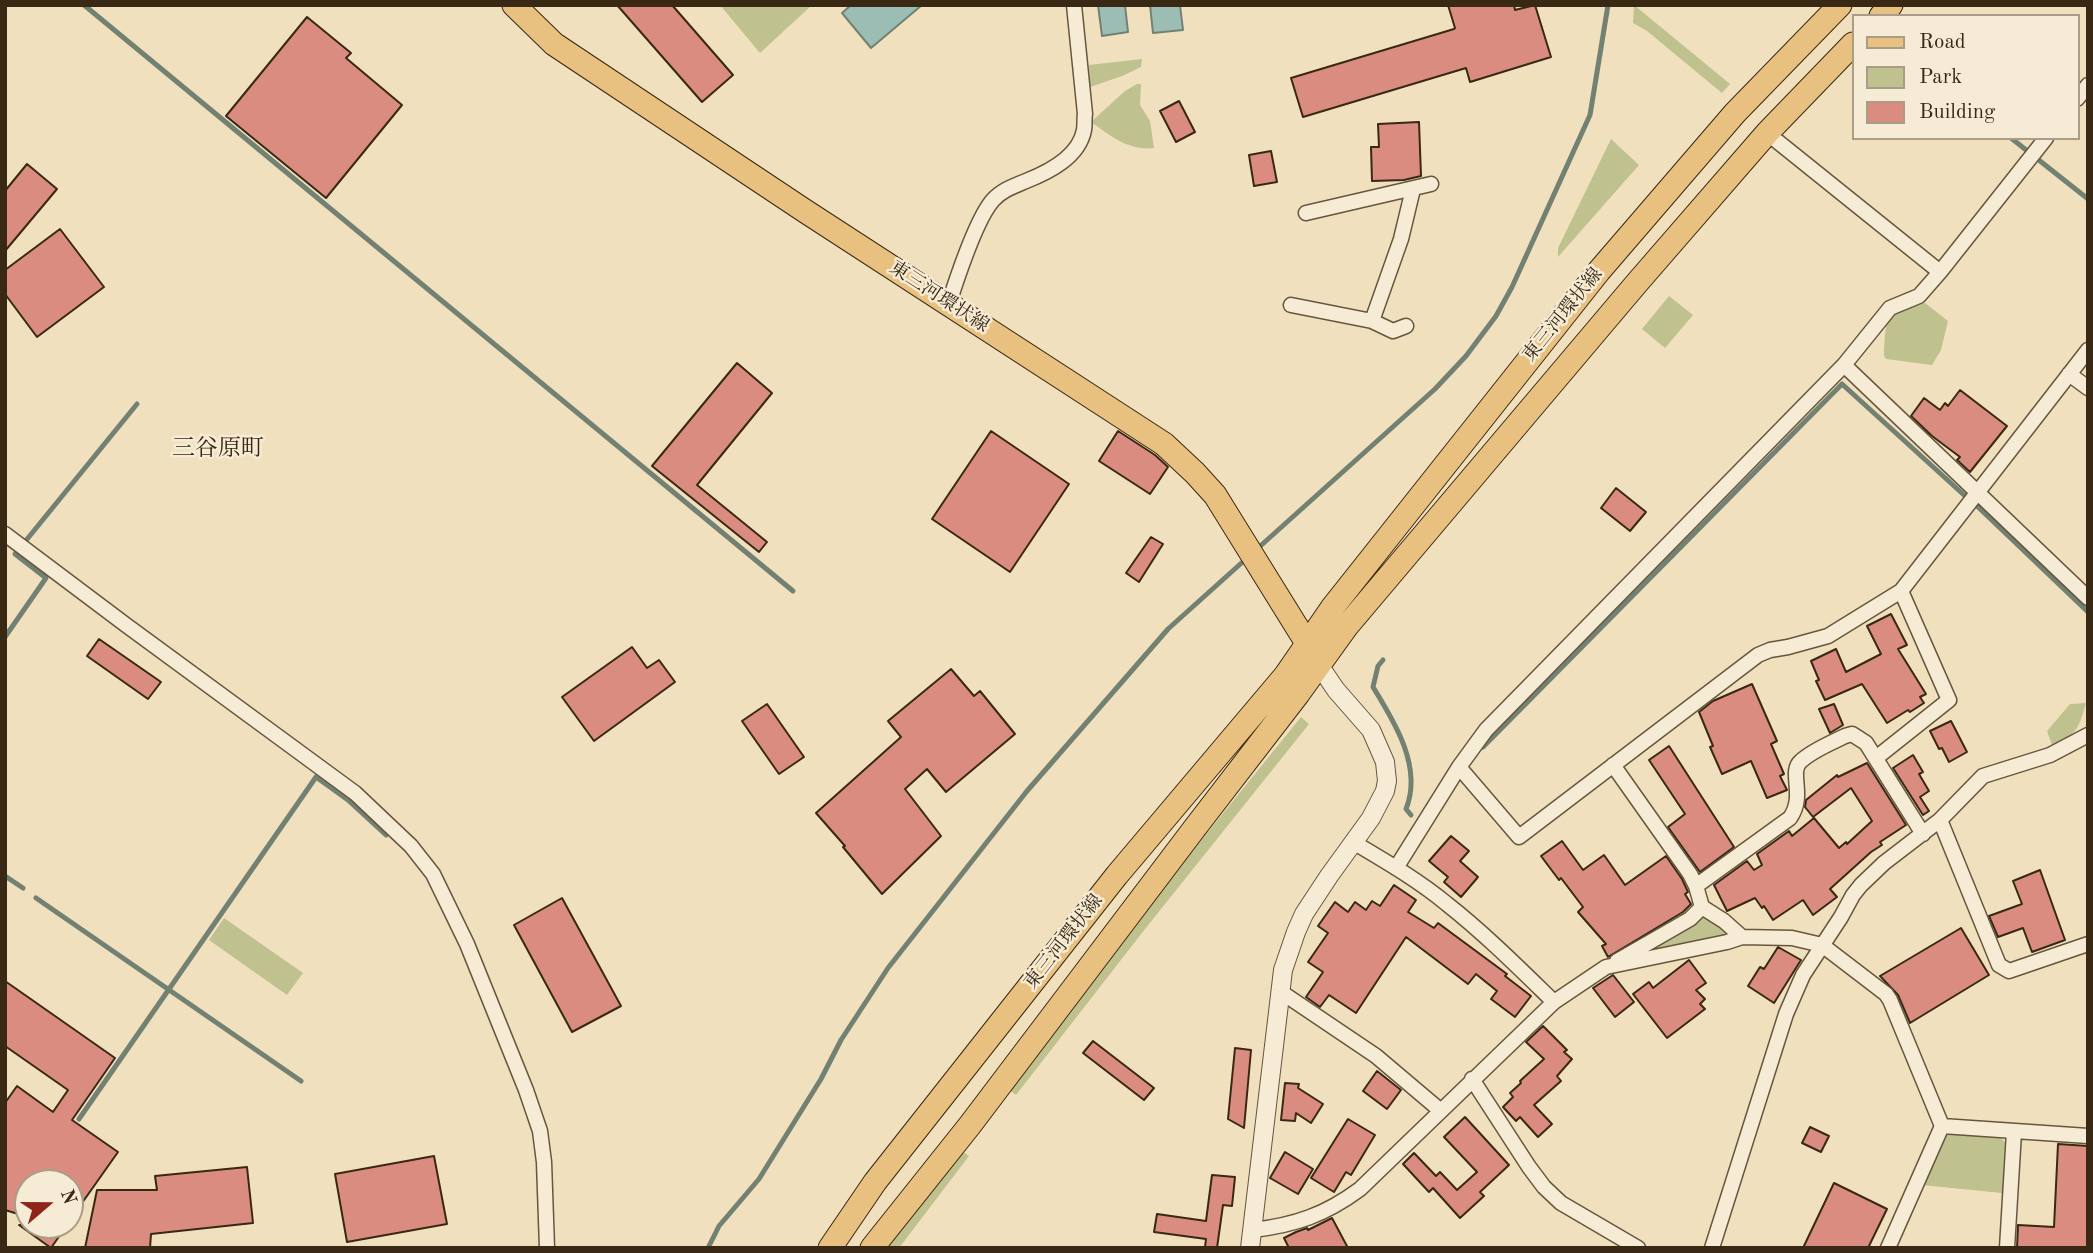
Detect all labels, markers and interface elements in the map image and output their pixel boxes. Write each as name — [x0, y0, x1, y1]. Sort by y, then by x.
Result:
legend — [1852, 14, 2079, 140]
text: Road — [1919, 32, 1966, 53]
text: Park — [1919, 67, 1962, 88]
text: Building — [1919, 102, 1995, 123]
street label: 東三河環状線 — [885, 256, 993, 338]
street label: 東三河環状線 — [1518, 264, 1608, 366]
district label: 三谷原町 — [172, 435, 264, 463]
street label: 東三河環状線 — [1020, 890, 1108, 994]
north arrow — [14, 1169, 84, 1239]
text: N — [56, 1187, 79, 1207]

